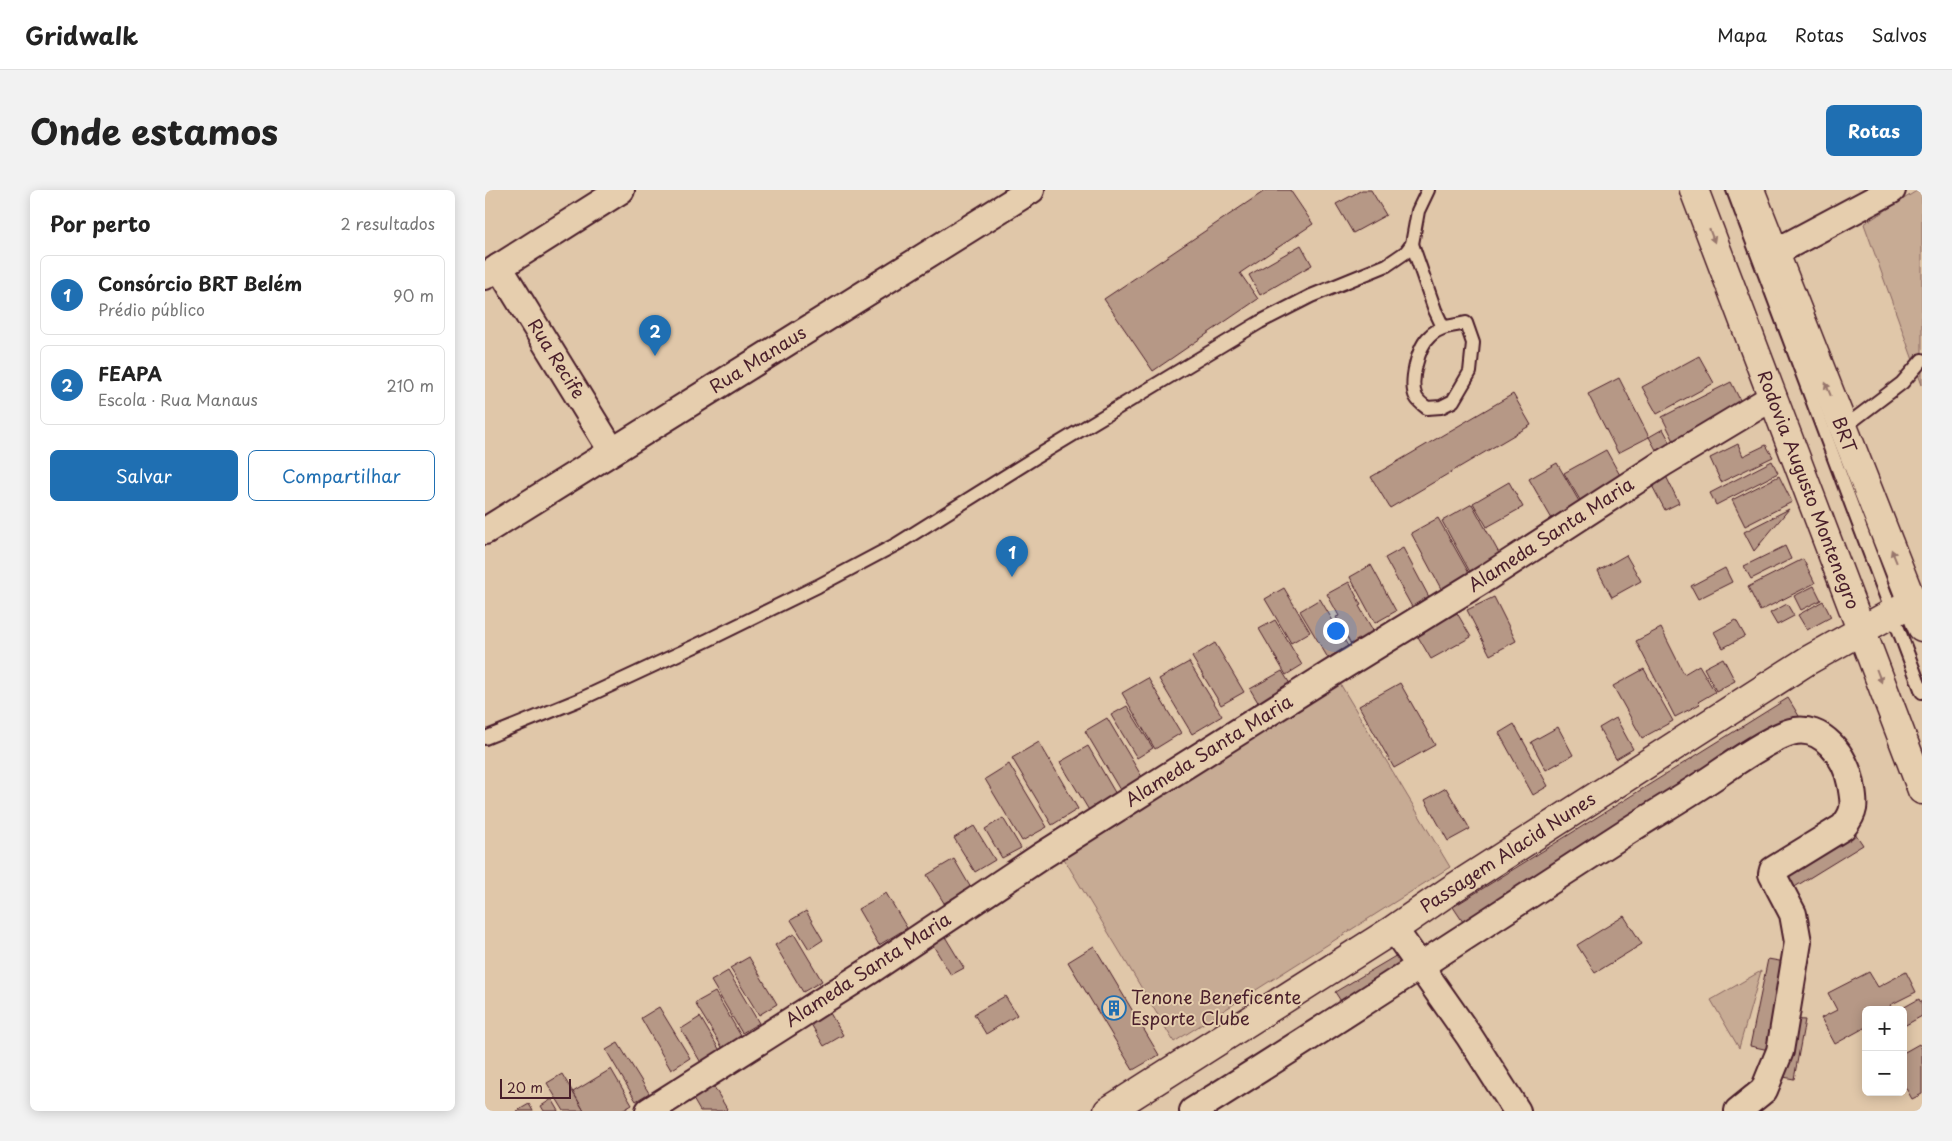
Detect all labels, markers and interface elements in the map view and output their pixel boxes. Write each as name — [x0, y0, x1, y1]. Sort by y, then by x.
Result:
text: Gridwalk — [25, 17, 138, 53]
text: Mapa — [1717, 21, 1767, 48]
text: Rotas — [1795, 21, 1844, 48]
text: Salvos — [1872, 21, 1927, 48]
text: Onde estamos — [30, 104, 278, 157]
button: Rotas — [1826, 105, 1922, 156]
text: Por perto — [50, 207, 150, 239]
text: 2 resultados — [341, 211, 435, 235]
one-way arrow — [1708, 228, 1716, 243]
text: Consórcio BRT Belém — [98, 269, 302, 297]
text: 1 — [63, 283, 71, 307]
text: 90 m — [393, 283, 434, 307]
text: Prédio público — [98, 297, 205, 321]
street label: Rua Recife — [522, 313, 593, 404]
pin: 2 — [639, 315, 671, 356]
street label: Rua Manaus — [704, 318, 811, 399]
text: FEAPA — [98, 359, 162, 387]
street label: Rodovia Augusto Montenegro — [1751, 366, 1868, 613]
text: 2 — [61, 373, 73, 397]
text: 210 m — [386, 373, 434, 397]
one-way arrow — [1823, 382, 1831, 396]
text: Escola · Rua Manaus — [98, 387, 258, 411]
street label: BRT — [1826, 413, 1865, 457]
button: Salvar — [50, 450, 238, 501]
button: Compartilhar — [248, 450, 435, 501]
street label: Alameda Santa Maria — [1462, 470, 1639, 598]
pin: 1 — [996, 536, 1028, 577]
one-way arrow — [1890, 549, 1897, 564]
your location — [1323, 618, 1349, 644]
one-way arrow — [1875, 668, 1883, 683]
street label: Alameda Santa Maria — [1119, 687, 1298, 812]
street label: Passagem Alacid Nunes — [1414, 785, 1600, 919]
street label: Alameda Santa Maria — [779, 905, 956, 1033]
place label: Tenone Beneficente Esporte Clube — [1131, 983, 1302, 1031]
building icon: Tenone Beneficente Esporte Clube — [1101, 995, 1127, 1021]
map controls — [1862, 1006, 1907, 1096]
button: + — [1862, 1006, 1907, 1051]
button: − — [1862, 1051, 1907, 1096]
scale bar — [500, 1076, 571, 1099]
text: 20 m — [507, 1077, 543, 1098]

